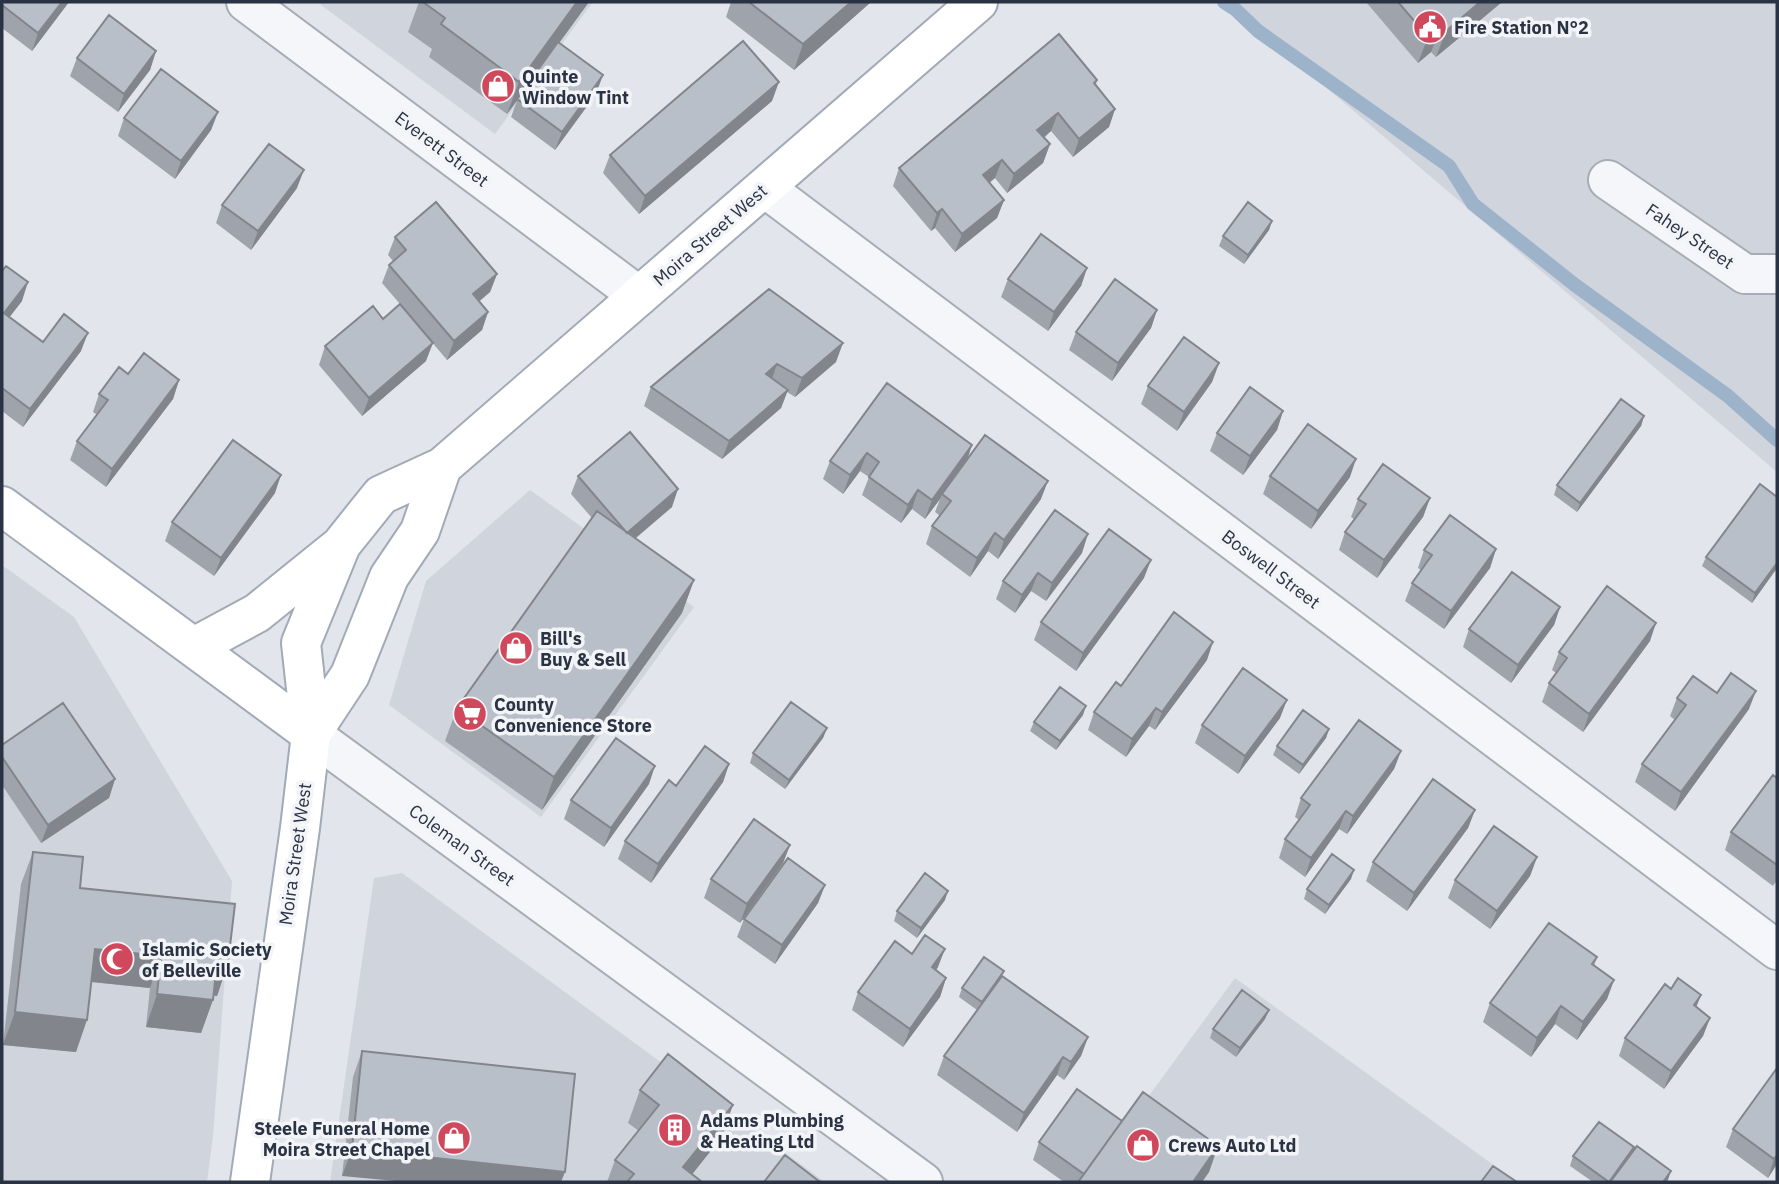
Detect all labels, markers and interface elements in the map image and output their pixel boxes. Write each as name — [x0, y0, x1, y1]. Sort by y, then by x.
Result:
public building icon: Fire Station N°2 — [1411, 8, 1449, 46]
place label: Fire Station N°2 — [1454, 16, 1589, 39]
place label: Quinte Window Tint — [522, 65, 629, 109]
shop icon: Quinte Window Tint — [479, 67, 517, 105]
street label: Everett Street — [391, 106, 493, 192]
street label: Moira Street West — [648, 179, 772, 291]
street label: Fahey Street — [1641, 198, 1739, 274]
street label: Boswell Street — [1217, 524, 1325, 614]
place label: Bill's Buy & Sell — [540, 627, 626, 671]
shop icon: Bill's Buy & Sell — [497, 629, 535, 667]
place label: County Convenience Store — [494, 693, 652, 737]
supermarket icon: County Convenience Store — [451, 695, 489, 733]
street label: Moira Street West — [274, 781, 316, 927]
street label: Coleman Street — [405, 799, 519, 891]
place label: Islamic Society of Belleville — [142, 938, 272, 982]
mosque icon: Islamic Society of Belleville — [98, 940, 136, 978]
place label: Adams Plumbing & Heating Ltd — [700, 1109, 844, 1153]
building icon: Adams Plumbing & Heating Ltd — [656, 1111, 694, 1149]
place label: Steele Funeral Home Moira Street Chapel — [254, 1117, 431, 1161]
shop icon: Steele Funeral Home Moira Street Chapel — [435, 1119, 473, 1157]
shop icon: Crews Auto Ltd — [1124, 1126, 1162, 1164]
place label: Crews Auto Ltd — [1168, 1134, 1297, 1157]

